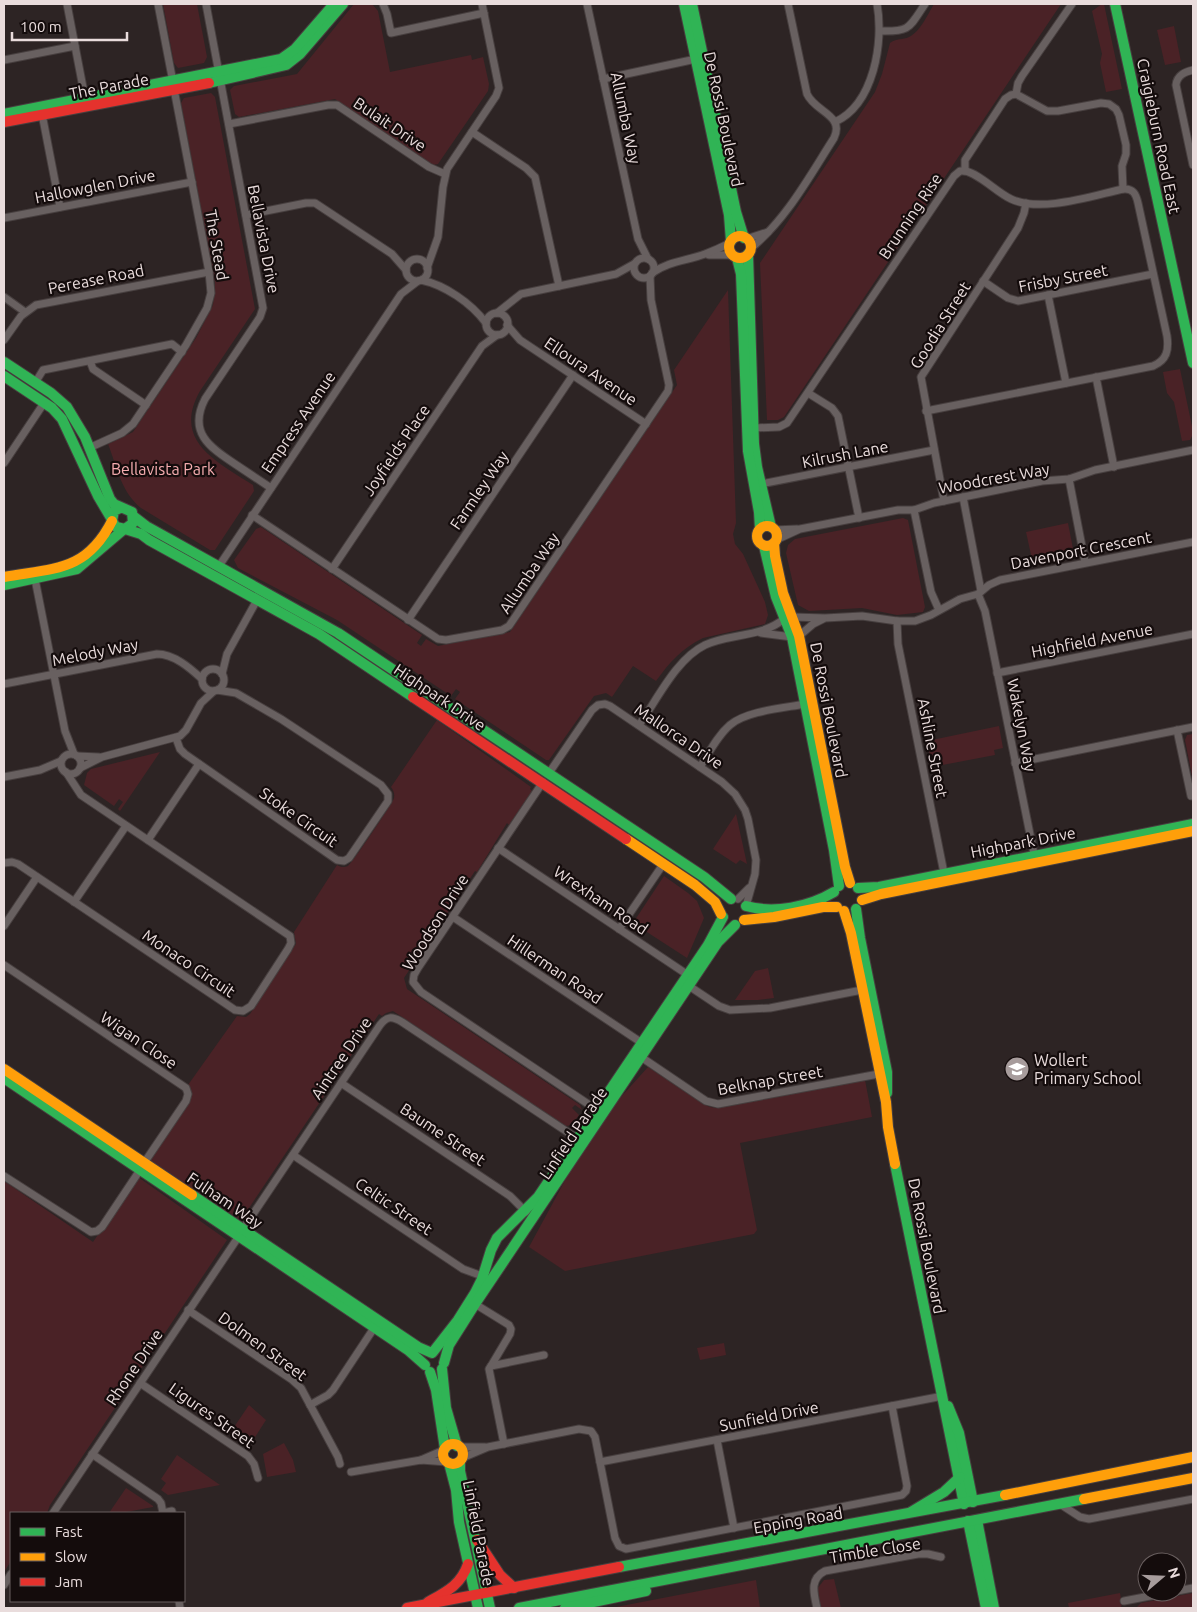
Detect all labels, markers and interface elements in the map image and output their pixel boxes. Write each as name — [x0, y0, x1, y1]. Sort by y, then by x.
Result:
scale bar — [12, 10, 128, 42]
text: 100 m — [20, 18, 62, 35]
street label: De Rossi Boulevard — [701, 50, 747, 188]
street label: Craigieburn Road East — [1134, 57, 1184, 216]
street label: The Parade — [68, 69, 150, 103]
street label: Allumba Way — [607, 70, 645, 166]
street label: Bulait Drive — [350, 93, 430, 155]
street label: Hallowglen Drive — [33, 165, 157, 207]
street label: Brunning Rise — [875, 170, 945, 262]
street label: Bellavista Drive — [245, 183, 283, 295]
street label: The Stead — [202, 208, 232, 282]
street label: Frisby Street — [1017, 260, 1110, 295]
street label: Perease Road — [46, 261, 146, 297]
street label: Goodia Street — [906, 278, 974, 372]
street label: Elloura Avenue — [541, 333, 641, 409]
street label: Empress Avenue — [257, 368, 339, 476]
street label: Joyfields Place — [359, 401, 433, 499]
street label: Kilrush Lane — [800, 437, 890, 471]
street label: Farmley Way — [446, 447, 512, 533]
street label: Woodcrest Way — [937, 459, 1051, 497]
park label: Bellavista Park — [111, 460, 215, 478]
street label: Davenport Crescent — [1009, 527, 1154, 573]
street label: Allumba Way — [495, 529, 563, 617]
street label: Highfield Avenue — [1030, 619, 1154, 661]
street label: Melody Way — [50, 635, 140, 669]
street label: De Rossi Boulevard — [807, 641, 851, 779]
street label: Highpark Drive — [391, 660, 489, 734]
street label: Wakelyn Way — [1004, 677, 1040, 773]
street label: Ashline Street — [915, 697, 952, 800]
street label: Mallorca Drive — [631, 700, 727, 772]
street label: Stoke Circuit — [257, 784, 342, 851]
street label: Highpark Drive — [969, 823, 1077, 861]
street label: Wrexham Road — [551, 862, 651, 938]
street label: Woodson Drive — [398, 871, 472, 973]
street label: Monaco Circuit — [139, 925, 239, 1001]
street label: Hillerman Road — [504, 931, 606, 1007]
street label: Wigan Close — [97, 1008, 181, 1072]
street label: Aintree Drive — [307, 1014, 375, 1102]
place label: Wollert Primary School — [1034, 1051, 1141, 1087]
school or university icon: Wollert Primary School — [1004, 1056, 1030, 1082]
street label: Belknap Street — [716, 1062, 825, 1098]
street label: Linfield Parade — [536, 1083, 610, 1183]
street label: Baume Street — [397, 1099, 489, 1169]
street label: Fulham Way — [184, 1168, 266, 1232]
street label: Celtic Street — [352, 1174, 436, 1239]
street label: De Rossi Boulevard — [905, 1177, 949, 1315]
street label: Dolmen Street — [215, 1308, 311, 1385]
street label: Rhone Drive — [102, 1326, 166, 1408]
street label: Ligures Street — [166, 1379, 259, 1452]
street label: Sunfield Drive — [718, 1398, 820, 1434]
street label: Linfield Parade — [460, 1479, 498, 1587]
street label: Epping Road — [752, 1503, 844, 1537]
legend — [10, 1512, 185, 1602]
text: Fast — [55, 1523, 83, 1540]
street label: Timble Close — [828, 1534, 922, 1566]
text: Slow — [55, 1548, 88, 1565]
north arrow — [1137, 1552, 1187, 1602]
text: N — [1165, 1565, 1184, 1580]
text: Jam — [55, 1573, 83, 1590]

